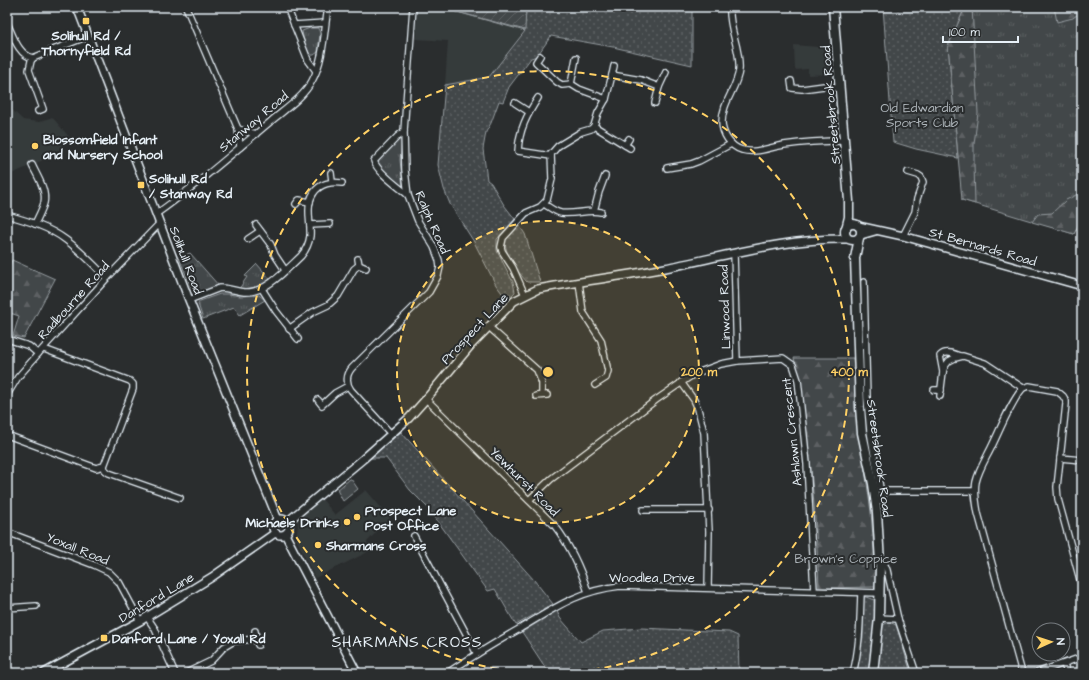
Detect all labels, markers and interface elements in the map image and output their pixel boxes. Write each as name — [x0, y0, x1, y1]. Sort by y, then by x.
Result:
marker: Solihull Rd / Thornyfield Rd — [81, 16, 91, 26]
scale bar — [943, 18, 1018, 44]
text: 100 m — [949, 24, 980, 41]
place label: Solihull Rd / Thornyfield Rd — [40, 27, 131, 61]
street label: Streetsbrook Road — [817, 45, 845, 165]
street label: Stanway Road — [215, 87, 293, 157]
park label: Old Edwardian Sports Club — [880, 99, 964, 132]
place label: Blossomfield Infant and Nursery School — [42, 131, 163, 165]
marker: Blossomfield Infant and Nursery School — [30, 141, 40, 151]
place label: Solihull Rd / Stanway Rd — [148, 170, 233, 204]
marker: Solihull Rd / Stanway Rd — [136, 180, 146, 190]
street label: Ralph Road — [410, 188, 454, 257]
street label: St Bernards Road — [927, 223, 1039, 271]
street label: Solihull Road — [165, 224, 207, 297]
street label: Radbourne Road — [34, 257, 114, 344]
street label: Linwood Road — [715, 264, 735, 349]
street label: Prospect Lane — [437, 289, 512, 368]
text: 200 m — [680, 364, 718, 381]
text: 400 m — [830, 364, 868, 381]
centre of rings — [541, 365, 555, 379]
street label: Ashlawn Crescent — [777, 376, 807, 487]
street label: Streetsbrook Road — [862, 398, 896, 519]
street label: Yewhurst Road — [486, 443, 563, 521]
place label: Prospect Lane Post Office — [365, 502, 456, 535]
marker: Prospect Lane Post Office — [352, 512, 362, 522]
place label: Michaels Drinks — [246, 514, 339, 532]
marker: Michaels Drinks — [342, 517, 352, 527]
street label: Yoxall Road — [44, 528, 112, 570]
place label: Sharmans Cross — [325, 537, 427, 555]
marker: Sharmans Cross — [313, 540, 323, 550]
park label: Brown's Coppice — [795, 550, 897, 568]
street label: Danford Lane — [116, 568, 197, 627]
street label: Woodlea Drive — [609, 569, 695, 587]
north arrow — [1031, 622, 1071, 662]
place label: Danford Lane / Yoxall Rd — [112, 630, 266, 648]
district label: SHARMANS CROSS — [332, 632, 482, 653]
marker: Danford Lane / Yoxall Rd — [99, 633, 109, 643]
text: N — [1053, 638, 1068, 645]

